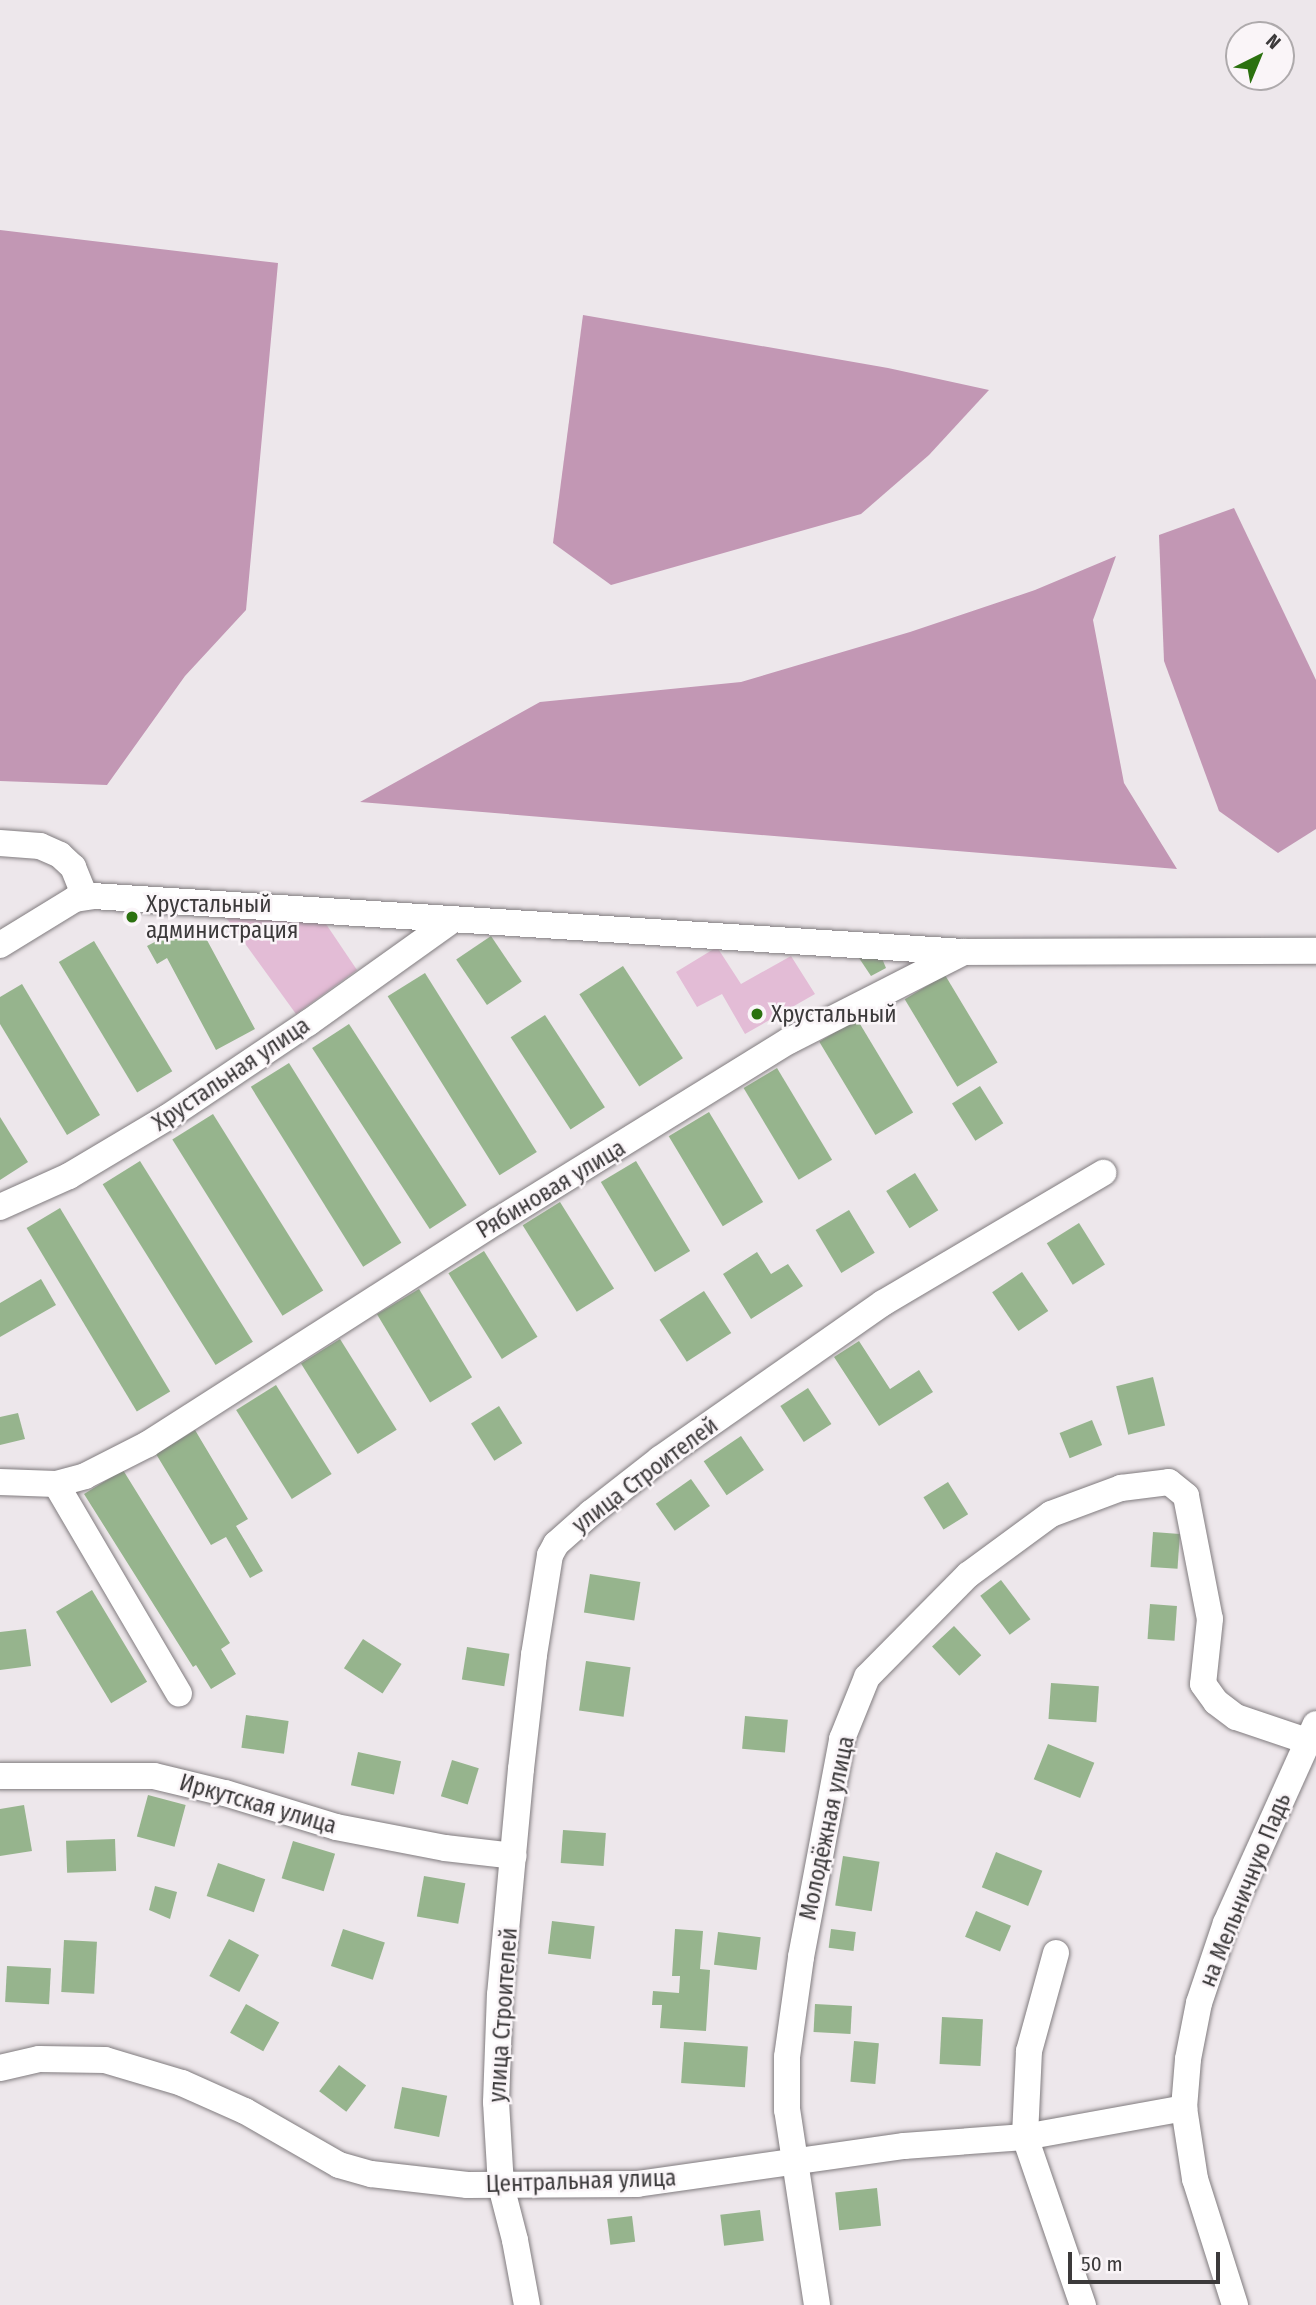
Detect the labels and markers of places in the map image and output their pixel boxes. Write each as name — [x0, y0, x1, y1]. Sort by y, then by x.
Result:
place label: Хрустальный администрация — [146, 890, 298, 944]
marker: Хрустальный администрация — [124, 909, 140, 925]
place label: Хрустальный — [771, 1000, 897, 1028]
marker: Хрустальный — [749, 1006, 765, 1022]

